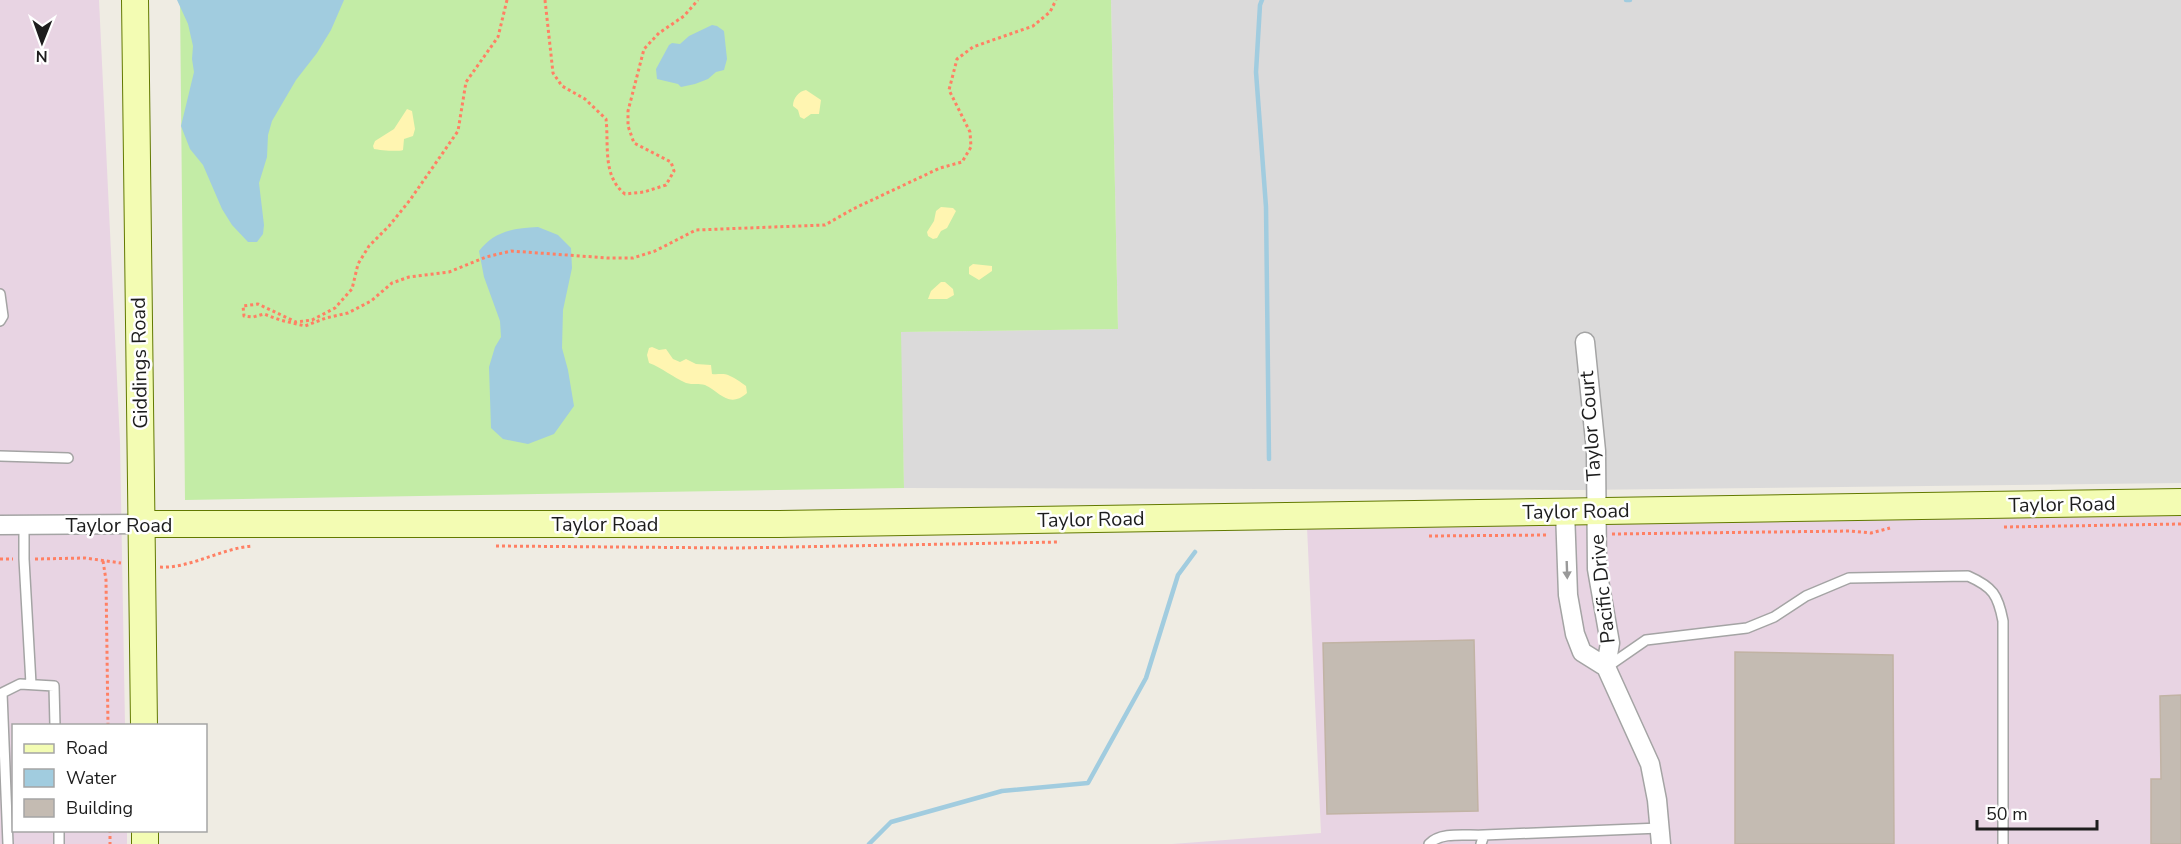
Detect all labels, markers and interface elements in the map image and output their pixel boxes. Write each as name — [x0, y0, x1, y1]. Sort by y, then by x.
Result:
north arrow — [12, 12, 72, 72]
text: N — [36, 45, 48, 67]
street label: Giddings Road — [125, 297, 154, 429]
street label: Taylor Court — [1573, 369, 1608, 482]
street label: Taylor Road — [2008, 490, 2116, 519]
street label: Taylor Road — [1522, 497, 1630, 526]
street label: Taylor Road — [1037, 505, 1145, 534]
street label: Taylor Road — [551, 511, 659, 538]
street label: Taylor Road — [65, 512, 173, 539]
street label: Pacific Drive — [1583, 533, 1622, 645]
one-way arrow — [1562, 560, 1571, 579]
legend — [12, 724, 207, 832]
text: Road — [66, 736, 108, 760]
text: Water — [66, 766, 117, 790]
scale bar — [1977, 793, 2097, 831]
text: Building — [66, 796, 133, 820]
text: 50 m — [1986, 802, 2028, 826]

